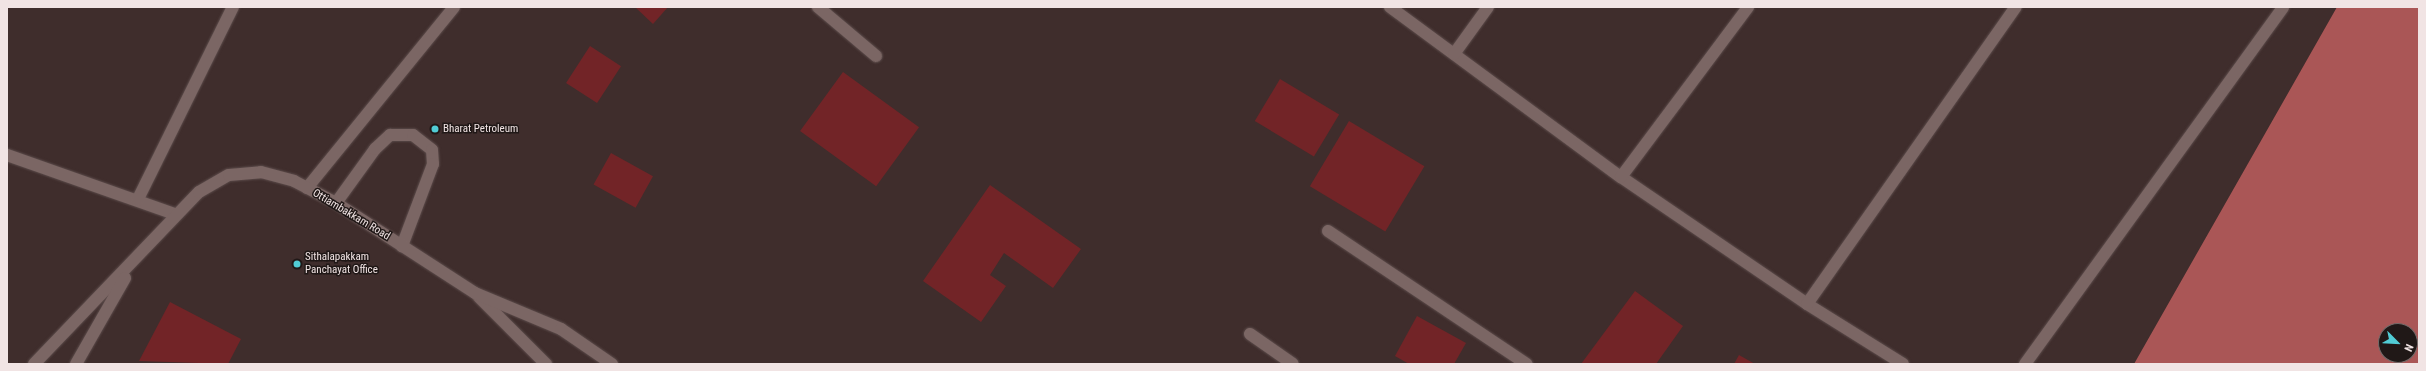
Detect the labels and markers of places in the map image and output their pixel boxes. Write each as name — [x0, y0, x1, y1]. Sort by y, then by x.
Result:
place label: Bharat Petroleum — [443, 122, 518, 136]
marker: Bharat Petroleum — [430, 124, 440, 134]
place label: Sithalapakkam Panchayat Office — [305, 251, 378, 277]
marker: Sithalapakkam Panchayat Office — [292, 259, 302, 269]

